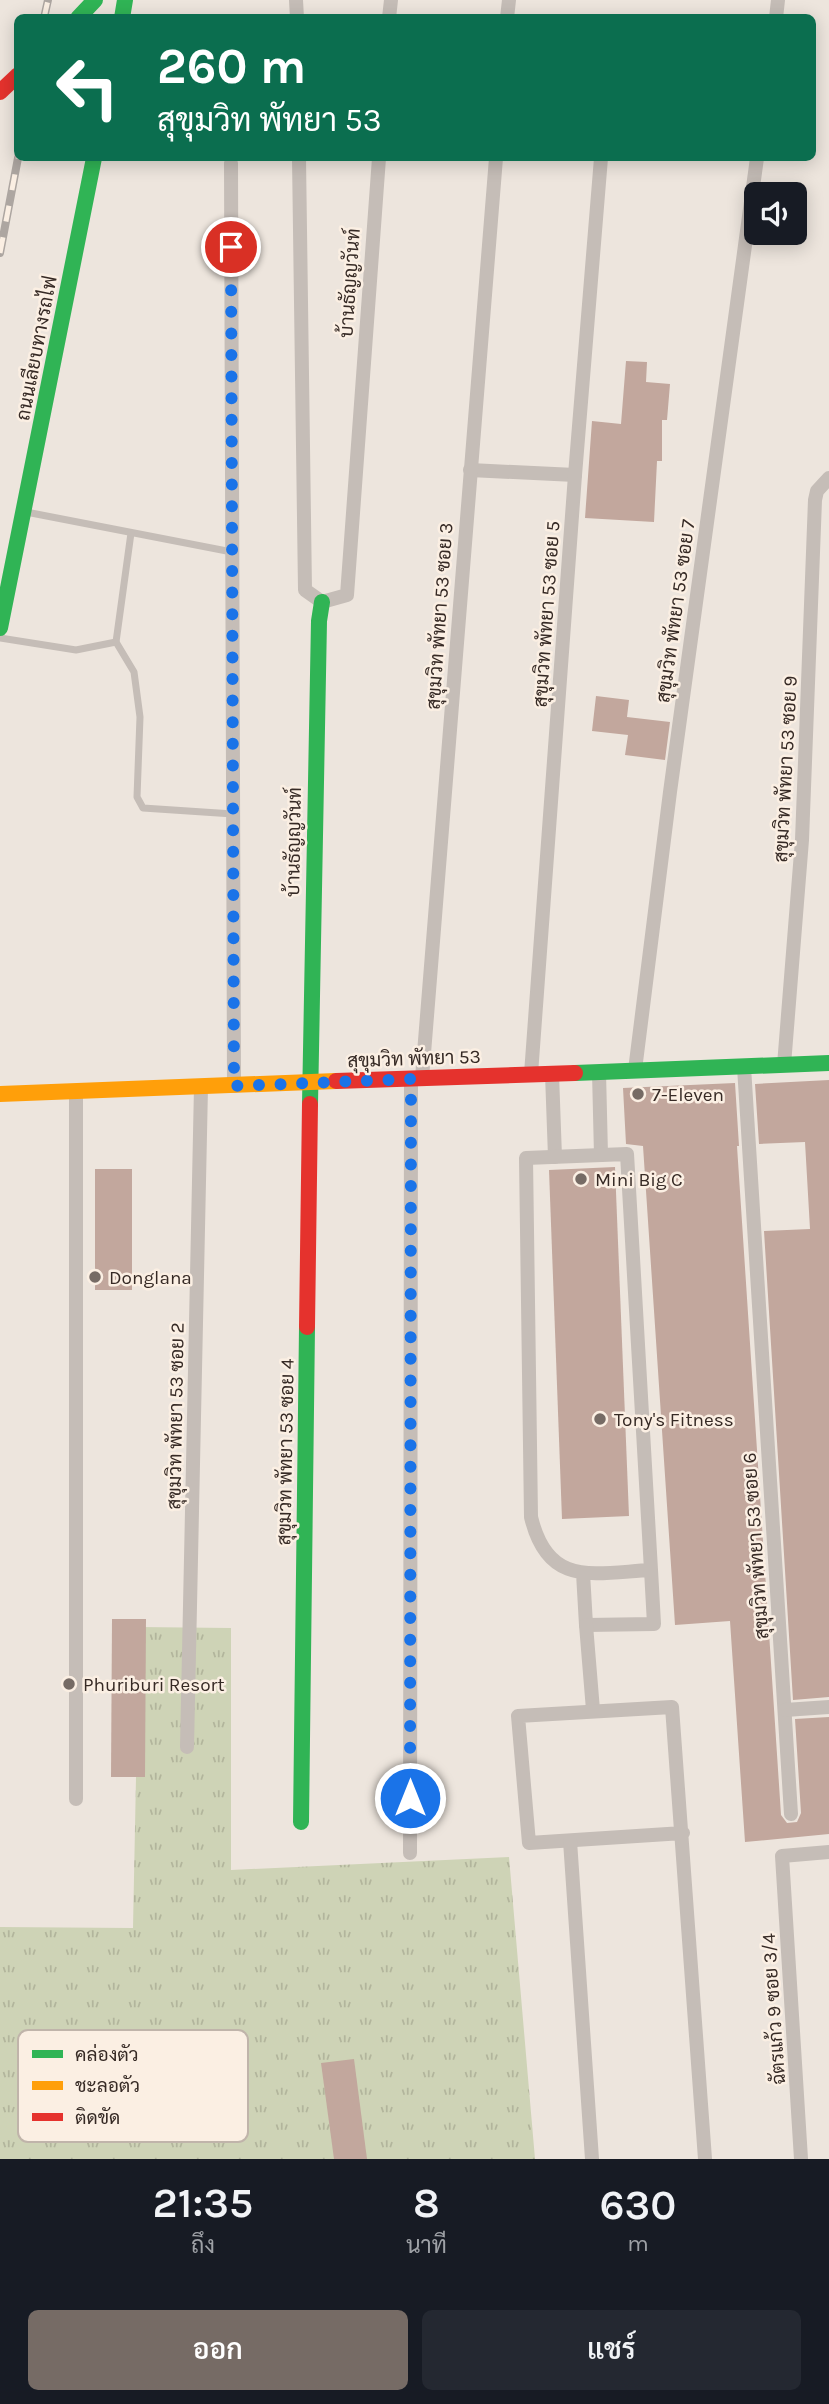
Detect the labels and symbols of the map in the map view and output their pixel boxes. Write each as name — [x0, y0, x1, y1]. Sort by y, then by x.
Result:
pin — [201, 217, 261, 277]
street label: บ้านธัญญวันท์ — [333, 227, 365, 339]
street label: ถนนเลียบทางรถไฟ — [10, 274, 62, 422]
street label: สุขุมวิท พัทยา 53 ซอย 7 — [652, 518, 701, 704]
street label: สุขุมวิท พัทยา 53 ซอย 5 — [530, 520, 565, 708]
street label: สุขุมวิท พัทยา 53 ซอย 3 — [422, 522, 459, 710]
street label: สุขุมวิท พัทยา 53 ซอย 9 — [770, 675, 803, 863]
street label: บ้านธัญญวันท์ — [280, 787, 306, 897]
street label: สุขุมวิท พัทยา 53 — [347, 1046, 481, 1073]
place label: 7-Eleven — [652, 1084, 724, 1106]
marker: 7-Eleven — [630, 1086, 646, 1102]
place label: Mini Big C — [595, 1169, 683, 1191]
marker: Mini Big C — [573, 1171, 589, 1187]
place label: Donglana — [109, 1267, 192, 1289]
marker: Donglana — [87, 1269, 103, 1285]
street label: สุขุมวิท พัทยา 53 ซอย 2 — [163, 1322, 190, 1510]
street label: สุขุมวิท พัทยา 53 ซอย 4 — [273, 1358, 300, 1546]
place label: Tony's Fitness — [614, 1409, 734, 1431]
marker: Tony's Fitness — [592, 1411, 608, 1427]
street label: สุขุมวิท พัทยา 53 ซอย 6 — [739, 1452, 774, 1640]
place label: Phuriburi Resort — [83, 1674, 225, 1696]
marker: Phuriburi Resort — [61, 1676, 77, 1692]
position arrow — [373, 1761, 447, 1835]
street label: ฉัตรแก้ว 9 ซอย 3/4 — [757, 1932, 790, 2085]
legend — [18, 2030, 248, 2142]
text: คล่องตัว — [75, 2043, 139, 2066]
text: ชะลอตัว — [75, 2075, 140, 2097]
text: ติดขัด — [75, 2107, 120, 2129]

